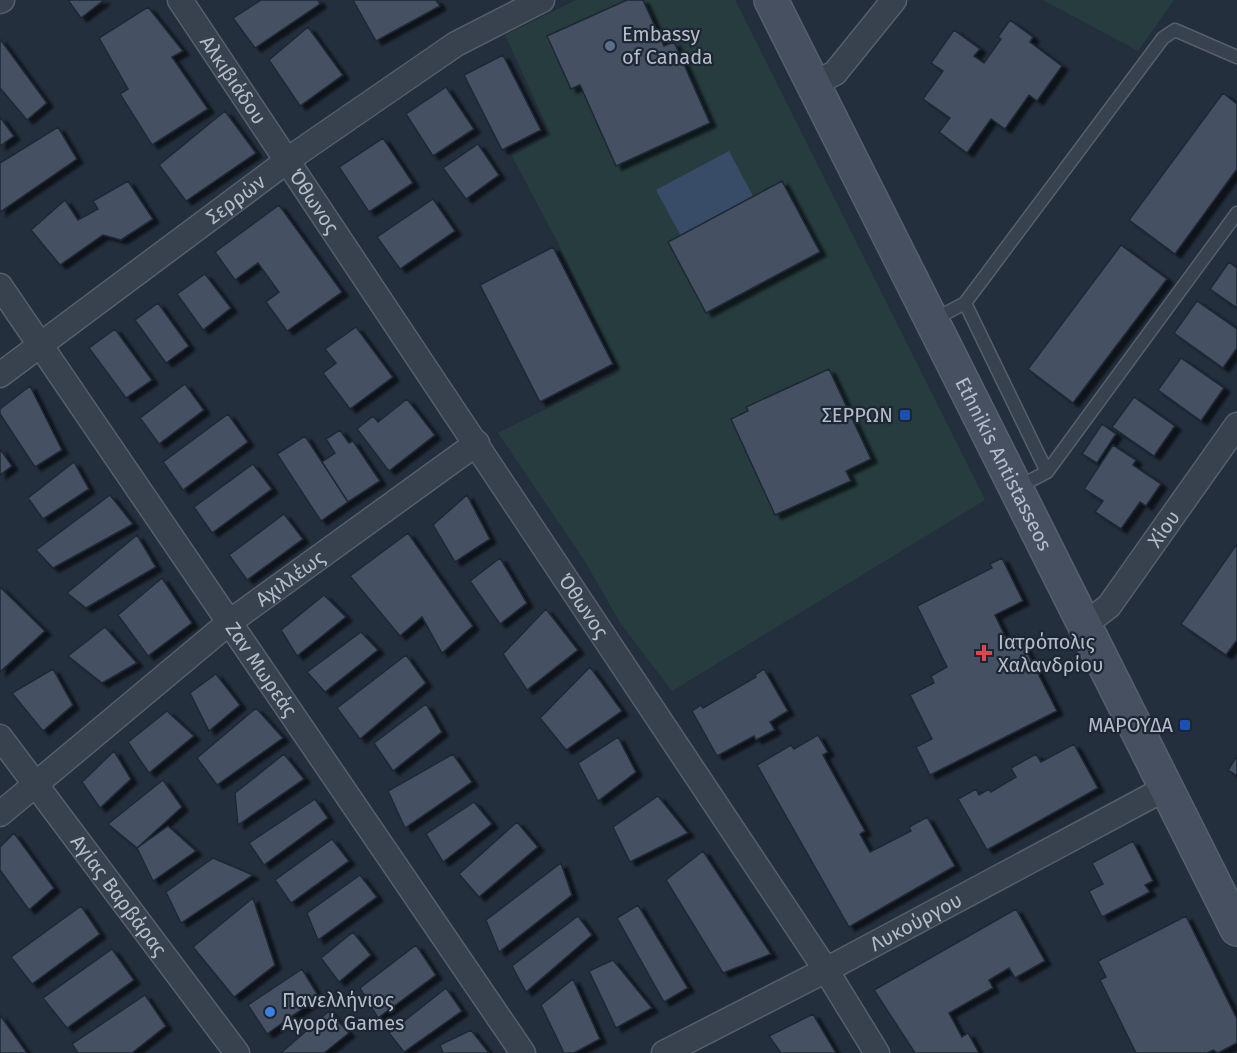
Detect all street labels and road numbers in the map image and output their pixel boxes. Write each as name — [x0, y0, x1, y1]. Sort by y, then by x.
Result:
street label: Αλκιβιάδου — [195, 31, 271, 129]
street label: Όθωνος — [284, 164, 344, 238]
street label: Σερρών — [201, 169, 270, 229]
street label: Ethnikis Antistasseos — [950, 373, 1057, 555]
street label: Χίου — [1142, 506, 1185, 552]
street label: Αχιλλέως — [251, 545, 329, 611]
street label: Όθωνος — [553, 569, 614, 643]
street label: Ζαν Μωρεάς — [221, 617, 302, 721]
street label: Αγίας Βαρβάρας — [66, 830, 172, 961]
street label: Λυκούργου — [866, 888, 966, 956]

